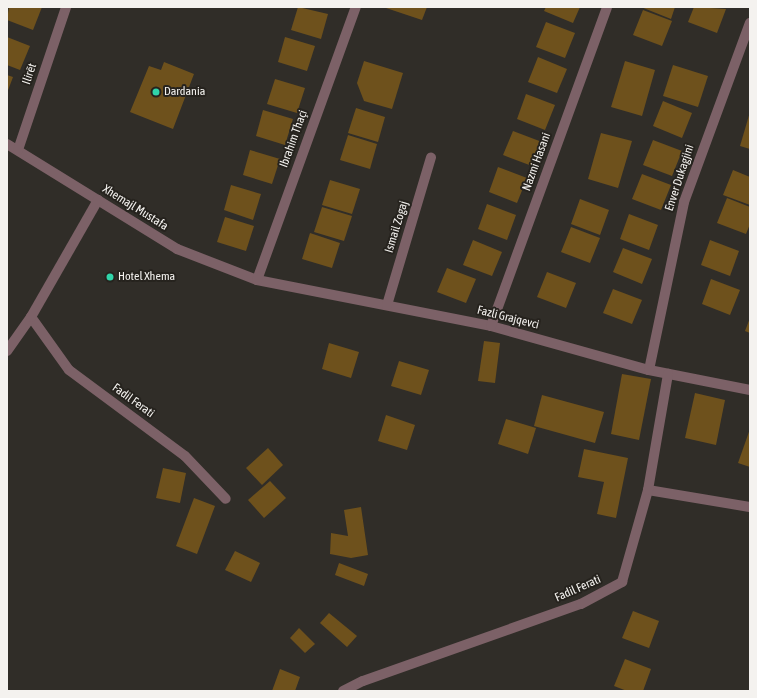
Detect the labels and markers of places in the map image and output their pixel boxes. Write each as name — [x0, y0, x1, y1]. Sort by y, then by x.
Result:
place label: Dardania — [164, 85, 205, 99]
marker: Dardania — [151, 87, 161, 97]
place label: Hotel Xhema — [118, 270, 175, 284]
marker: Hotel Xhema — [105, 272, 115, 282]

